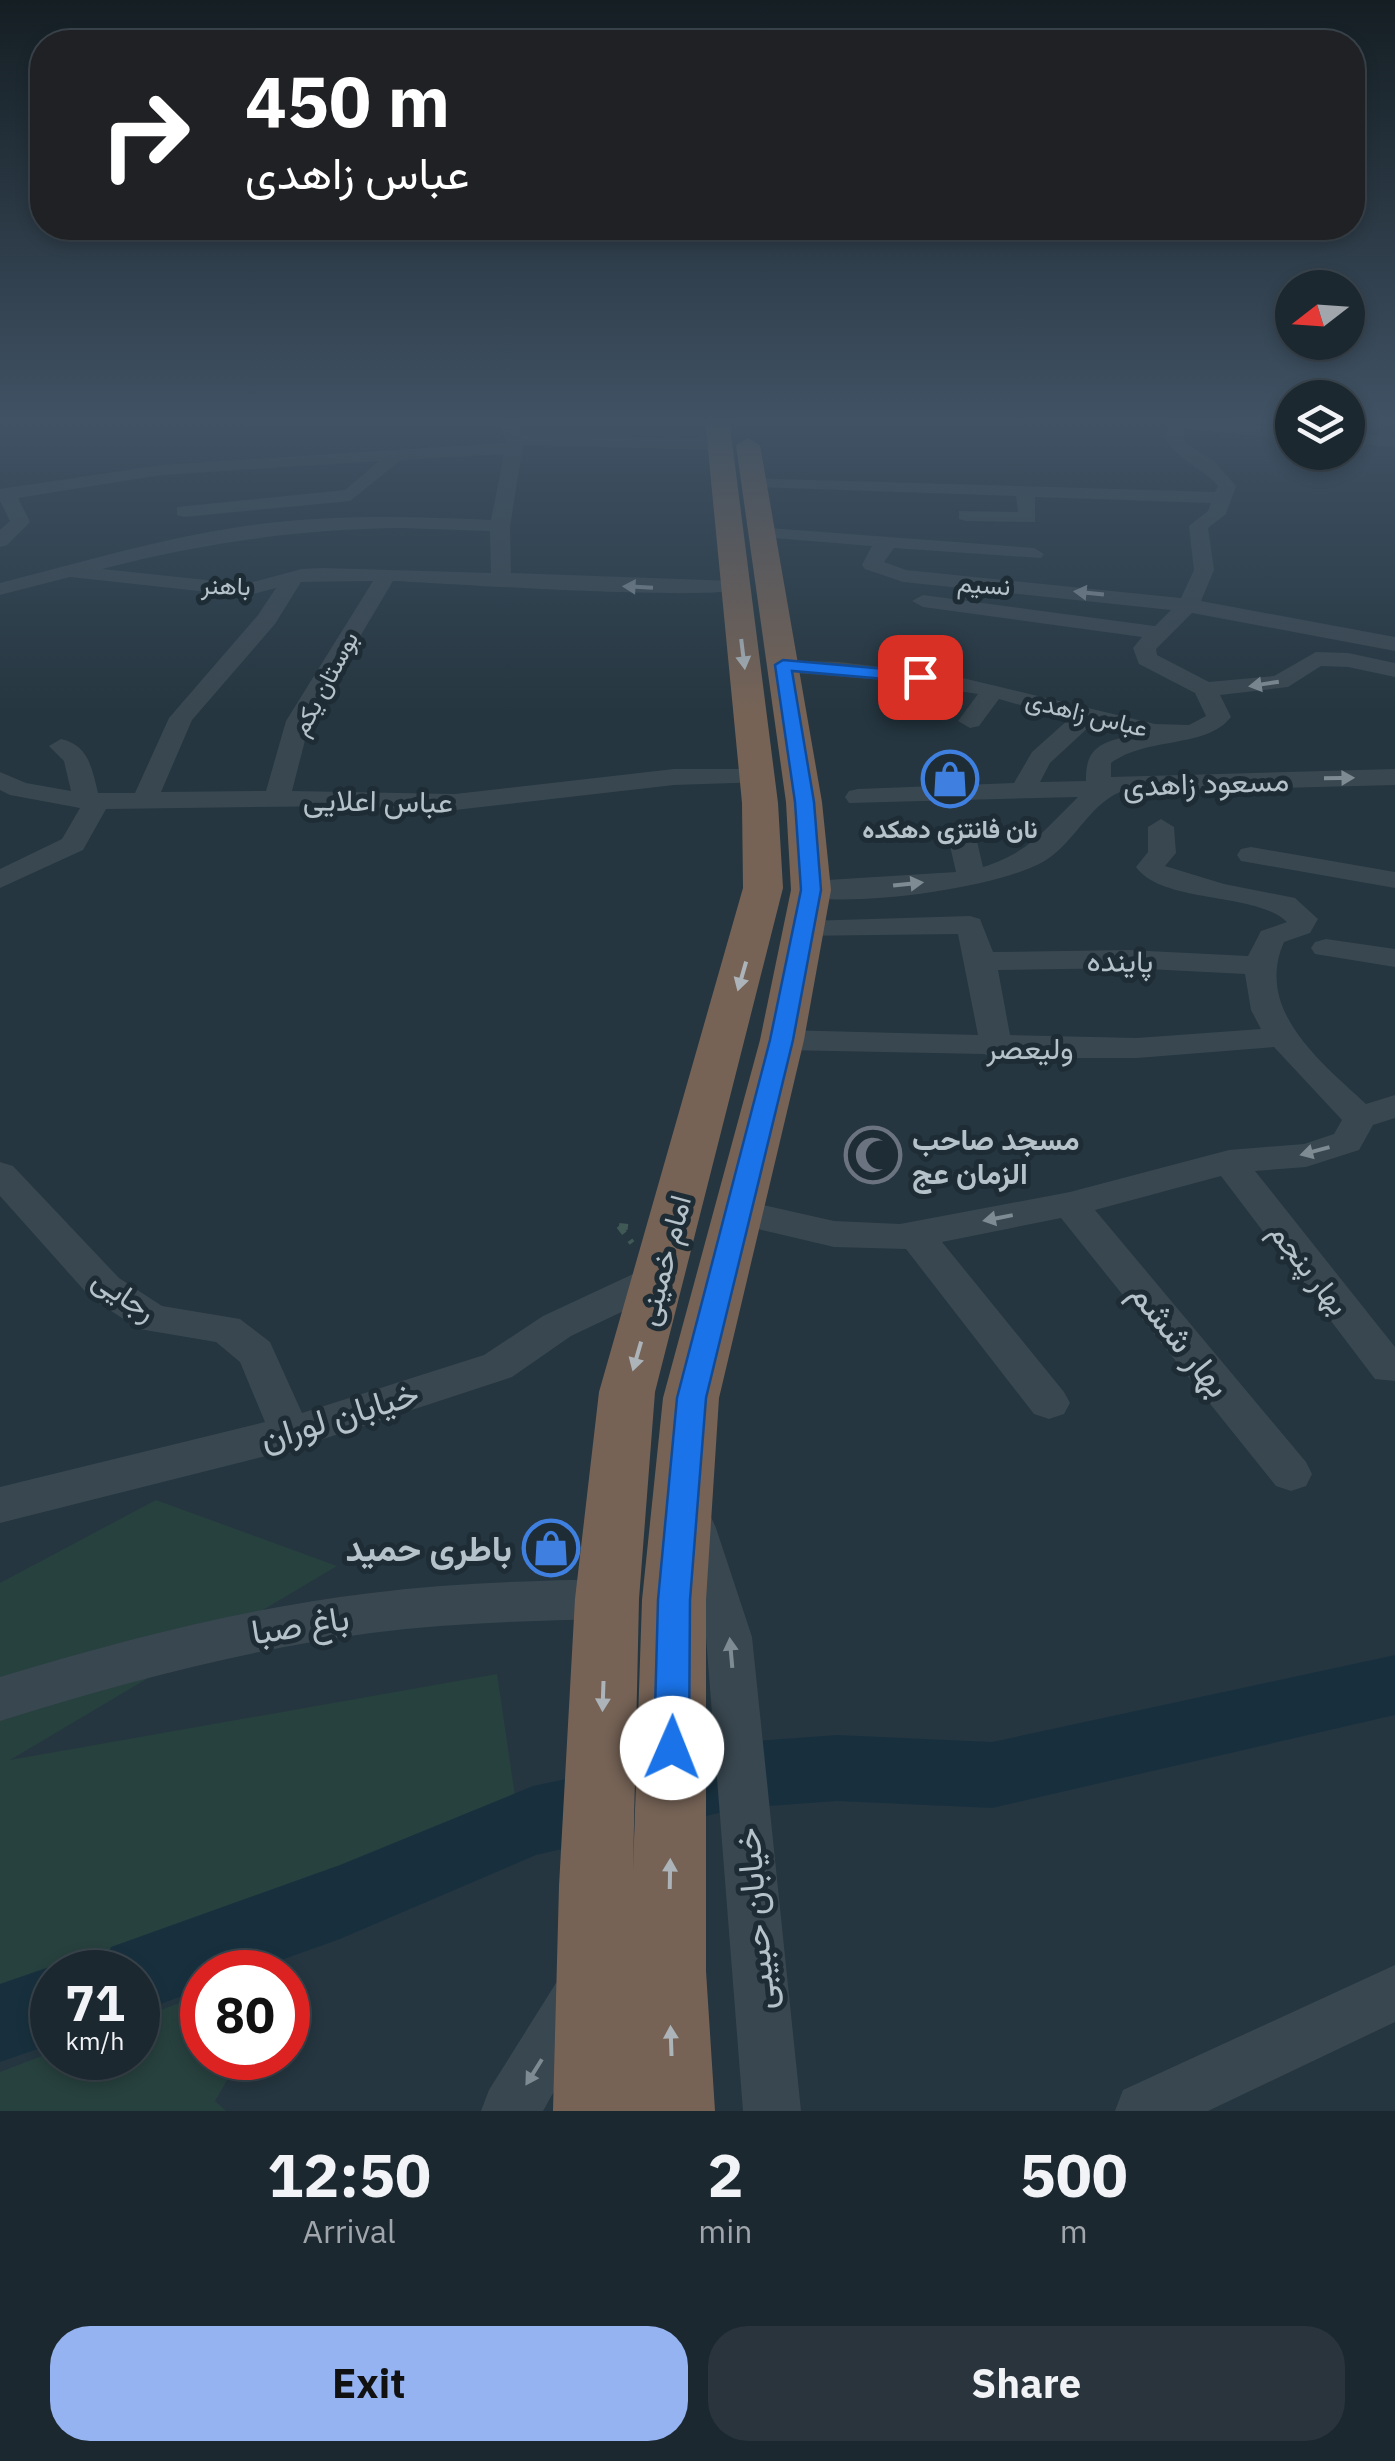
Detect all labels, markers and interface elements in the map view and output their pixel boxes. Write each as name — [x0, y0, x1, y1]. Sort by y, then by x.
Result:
text: 450 m — [245, 55, 450, 146]
icon: right — [80, 70, 210, 200]
text: عباس زاهدی — [245, 143, 469, 201]
north arrow — [1275, 270, 1365, 360]
map controls — [1275, 270, 1365, 470]
button: layers — [1275, 380, 1365, 470]
street label: نسیم — [956, 566, 1012, 603]
street label: باهنر — [200, 568, 251, 602]
one-way arrow — [622, 579, 654, 595]
one-way arrow — [1073, 585, 1105, 601]
street label: بوستان یکم — [283, 625, 366, 741]
pin — [878, 635, 963, 720]
one-way arrow — [735, 639, 751, 670]
icon: arrive — [893, 650, 948, 705]
one-way arrow — [1247, 676, 1279, 692]
street label: عباس زاهدی — [1023, 682, 1151, 744]
shop icon: نان فانتزی دهکده — [920, 749, 980, 809]
street label: مسعود زاهدی — [1122, 760, 1290, 804]
one-way arrow — [1324, 770, 1356, 786]
street label: عباس اعلایی — [303, 779, 453, 821]
place label: نان فانتزی دهکده — [862, 812, 1038, 845]
one-way arrow — [893, 876, 925, 892]
street label: پاینده — [1086, 940, 1154, 982]
one-way arrow — [734, 960, 750, 991]
street label: ولیعصر — [985, 1028, 1074, 1067]
place label: مسجد صاحب الزمان عج — [912, 1119, 1080, 1194]
mosque icon: مسجد صاحب الزمان عج — [843, 1125, 903, 1185]
one-way arrow — [1299, 1144, 1330, 1160]
street label: امام خمینی — [627, 1190, 700, 1330]
one-way arrow — [982, 1211, 1013, 1226]
street label: بهار پنجم — [1260, 1213, 1359, 1324]
street label: رجایی — [86, 1259, 164, 1329]
street label: بهار ششم — [1119, 1271, 1242, 1407]
one-way arrow — [628, 1341, 644, 1372]
street label: خیابان لوران — [254, 1369, 424, 1461]
shop icon: باطری حمید — [521, 1518, 581, 1578]
place label: باطری حمید — [346, 1525, 512, 1571]
street label: باغ صبا — [248, 1594, 352, 1656]
one-way arrow — [722, 1637, 738, 1669]
one-way arrow — [595, 1680, 611, 1712]
position arrow — [620, 1696, 724, 1800]
street label: خیابان حبیبی — [723, 1826, 785, 2012]
one-way arrow — [662, 1857, 678, 1889]
speed limit sign: 80 — [180, 1950, 310, 2080]
text: 71 — [65, 1970, 125, 2035]
text: km/h — [66, 2024, 124, 2057]
one-way arrow — [663, 2025, 679, 2057]
one-way arrow — [526, 2058, 543, 2086]
text: 12:50 — [267, 2135, 431, 2214]
text: 2 — [707, 2135, 743, 2214]
text: 500 — [1020, 2135, 1128, 2214]
text: Arrival — [303, 2210, 396, 2252]
text: min — [698, 2210, 752, 2252]
text: m — [1060, 2210, 1088, 2252]
button: Exit — [50, 2326, 688, 2441]
button: Share — [708, 2326, 1345, 2441]

